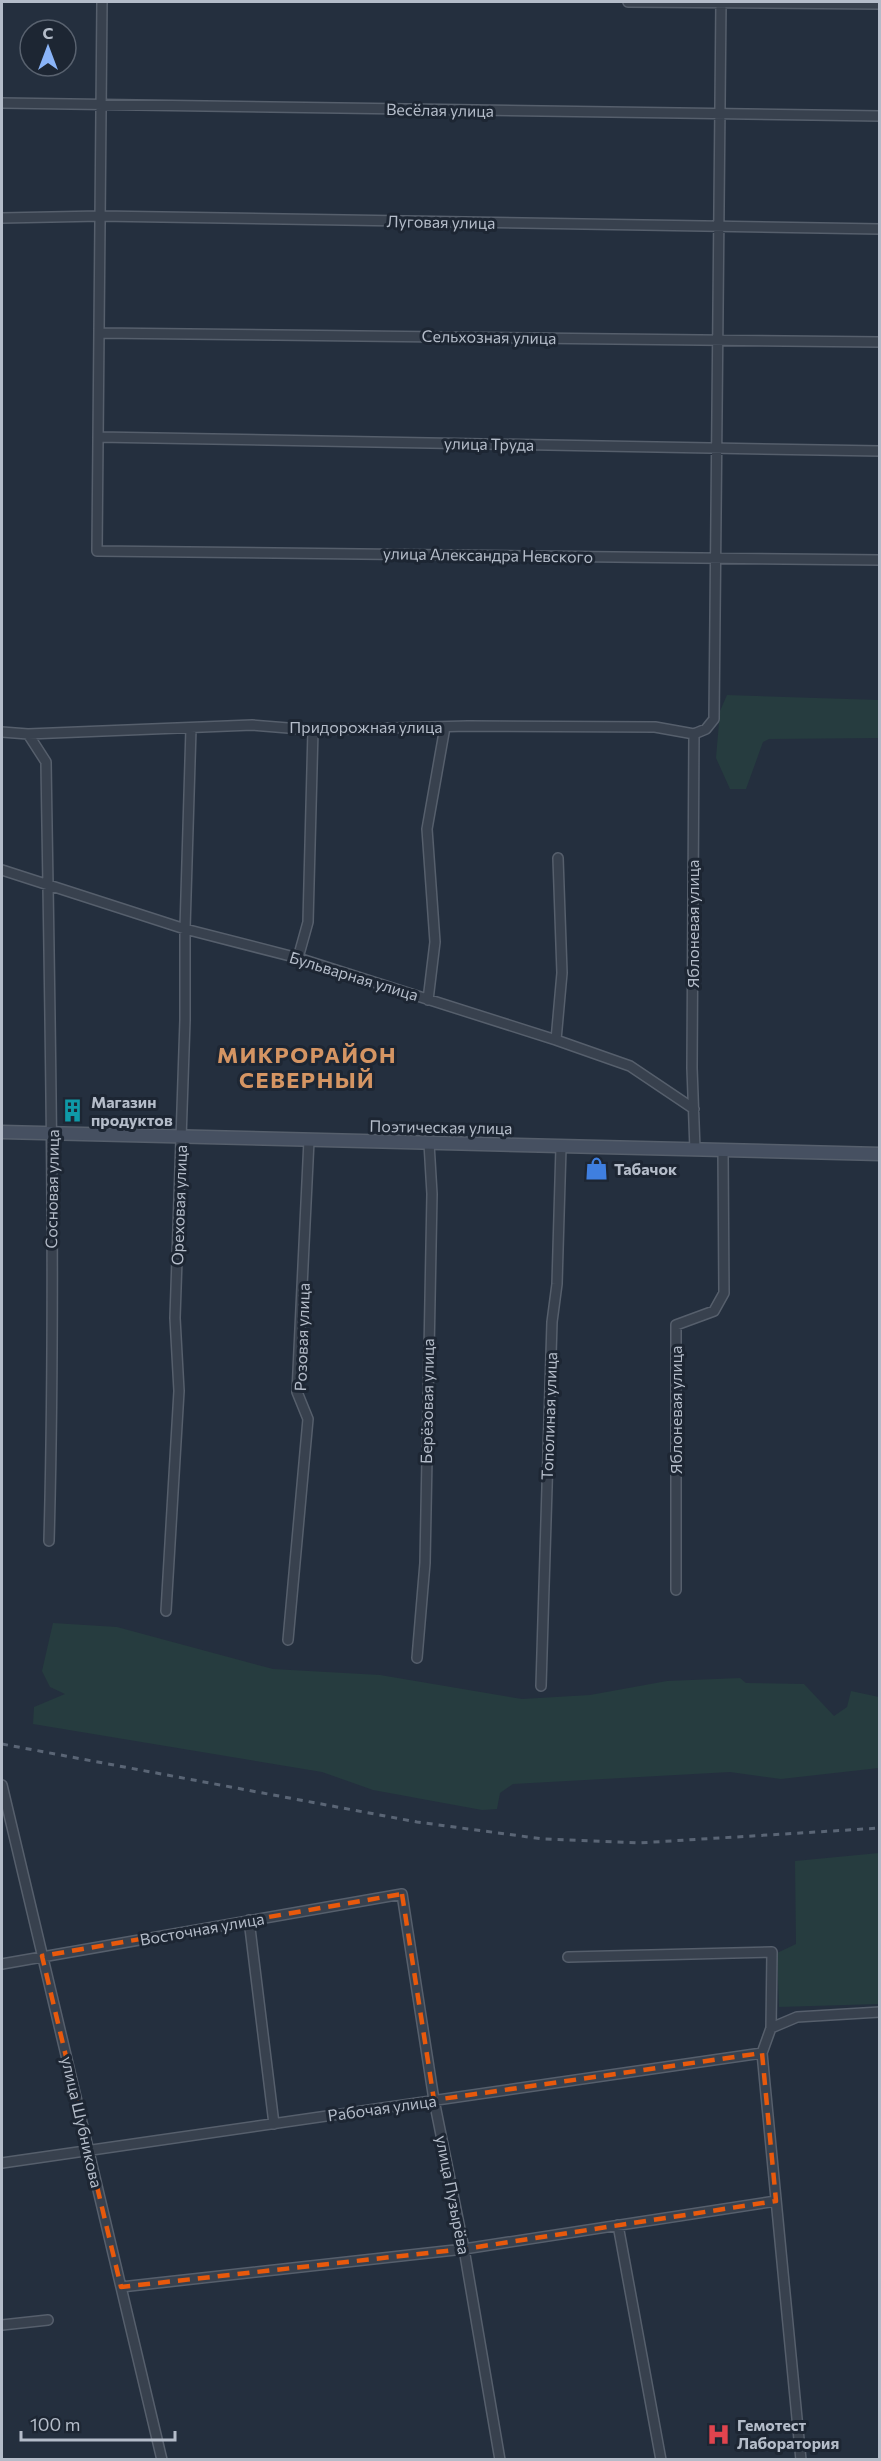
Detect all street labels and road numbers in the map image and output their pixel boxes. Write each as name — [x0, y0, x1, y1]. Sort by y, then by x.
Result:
street label: Весёлая улица — [386, 99, 494, 120]
street label: Луговая улица — [386, 211, 496, 232]
street label: Сельхозная улица — [421, 326, 557, 347]
street label: улица Труда — [444, 433, 534, 454]
street label: улица Александра Невского — [383, 543, 593, 566]
street label: Придорожная улица — [289, 717, 443, 736]
street label: Яблоневая улица — [683, 860, 702, 988]
street label: Бульварная улица — [287, 947, 421, 1004]
street label: Поэтическая улица — [369, 1116, 513, 1137]
street label: Сосновая улица — [41, 1129, 62, 1249]
street label: Ореховая улица — [167, 1144, 190, 1266]
street label: Розовая улица — [290, 1282, 313, 1392]
street label: Берёзовая улица — [416, 1338, 437, 1464]
street label: Яблоневая улица — [666, 1346, 685, 1474]
street label: Тополиная улица — [537, 1352, 560, 1480]
street label: Восточная улица — [138, 1908, 266, 1949]
street label: улица Шубникова — [58, 2054, 107, 2189]
street label: Рабочая улица — [326, 2090, 438, 2125]
street label: улица Пузырёва — [433, 2134, 474, 2256]

